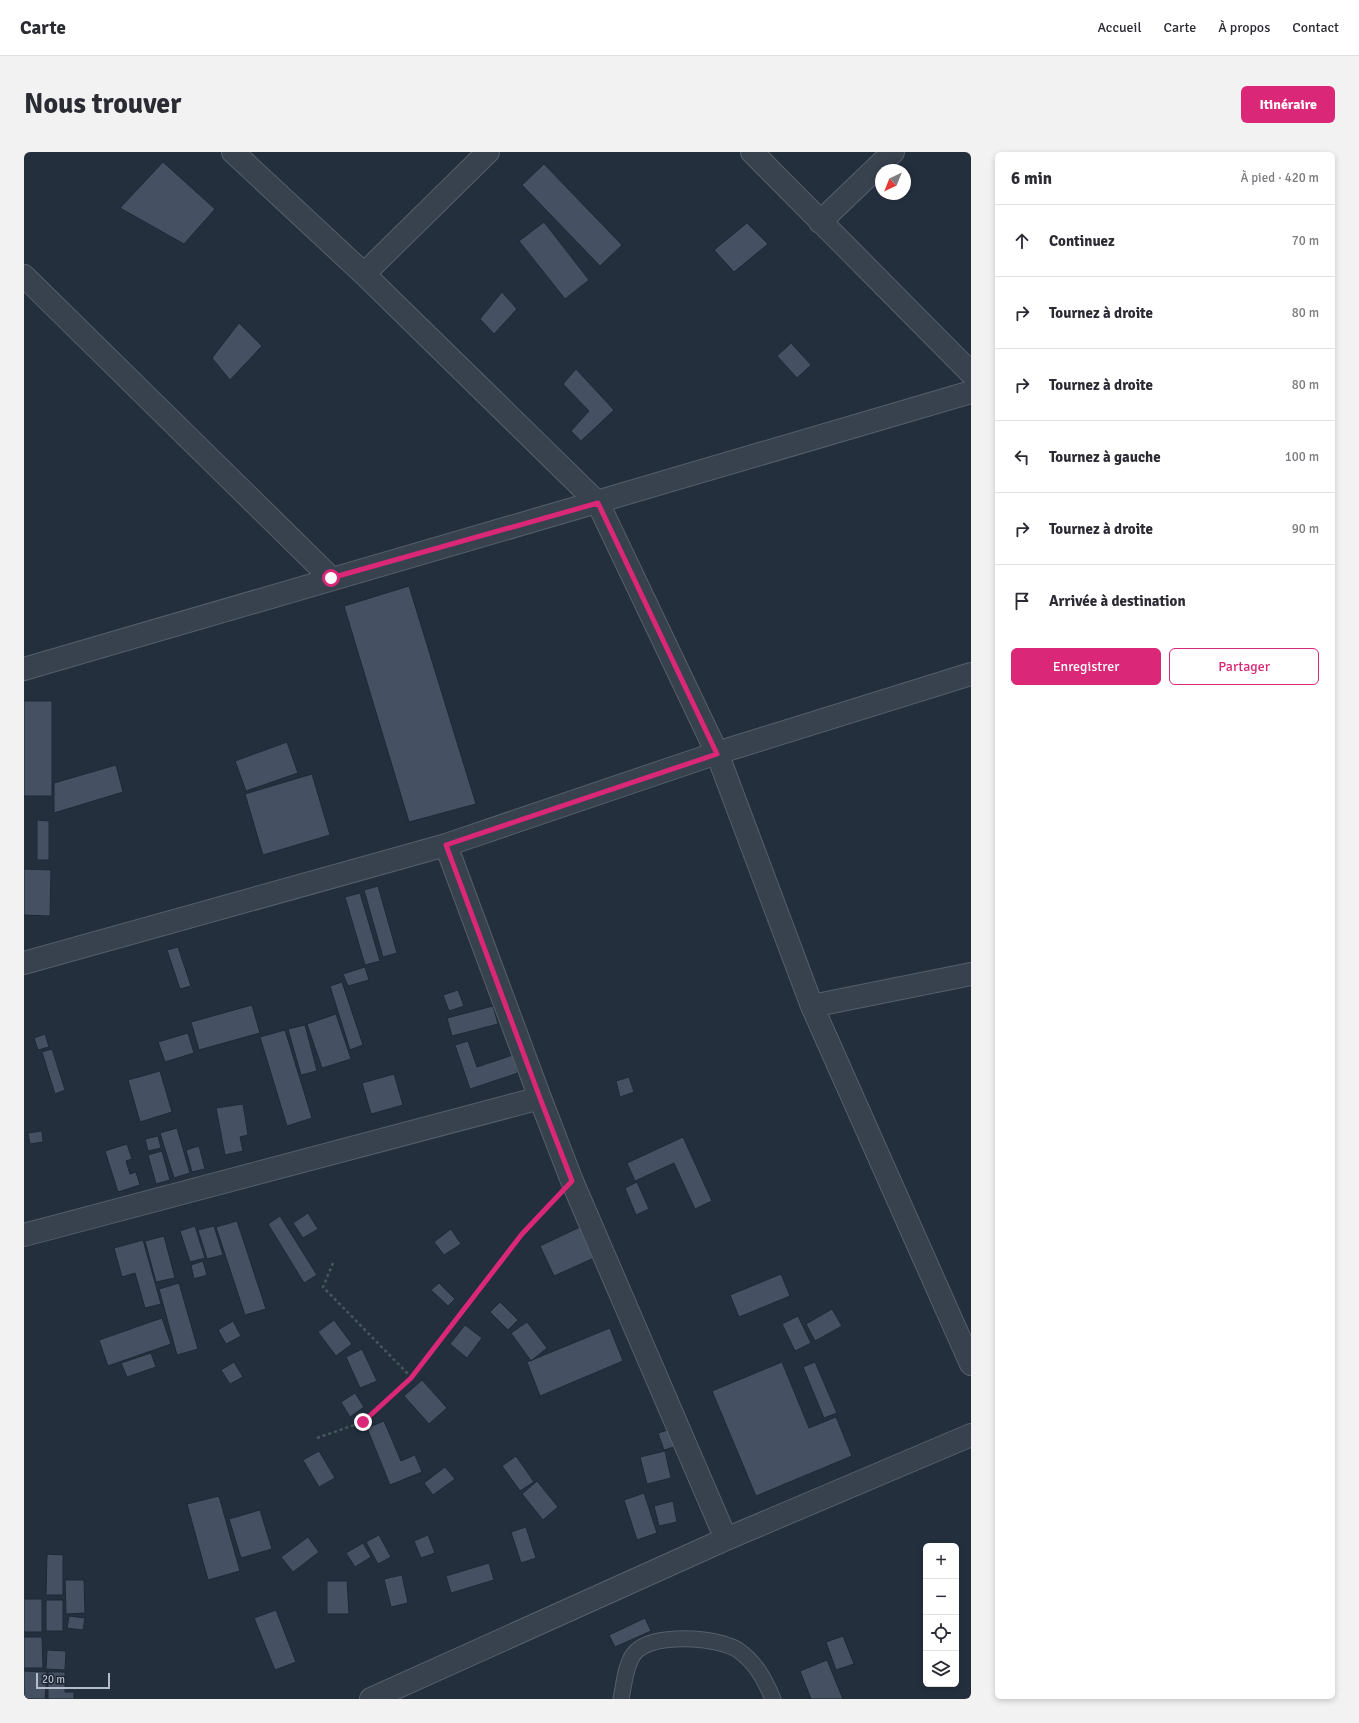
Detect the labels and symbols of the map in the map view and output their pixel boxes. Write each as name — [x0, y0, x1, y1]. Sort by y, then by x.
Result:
north arrow — [875, 164, 911, 200]
route start — [322, 569, 340, 587]
route end — [354, 1413, 372, 1431]
scale bar — [36, 1671, 110, 1690]

